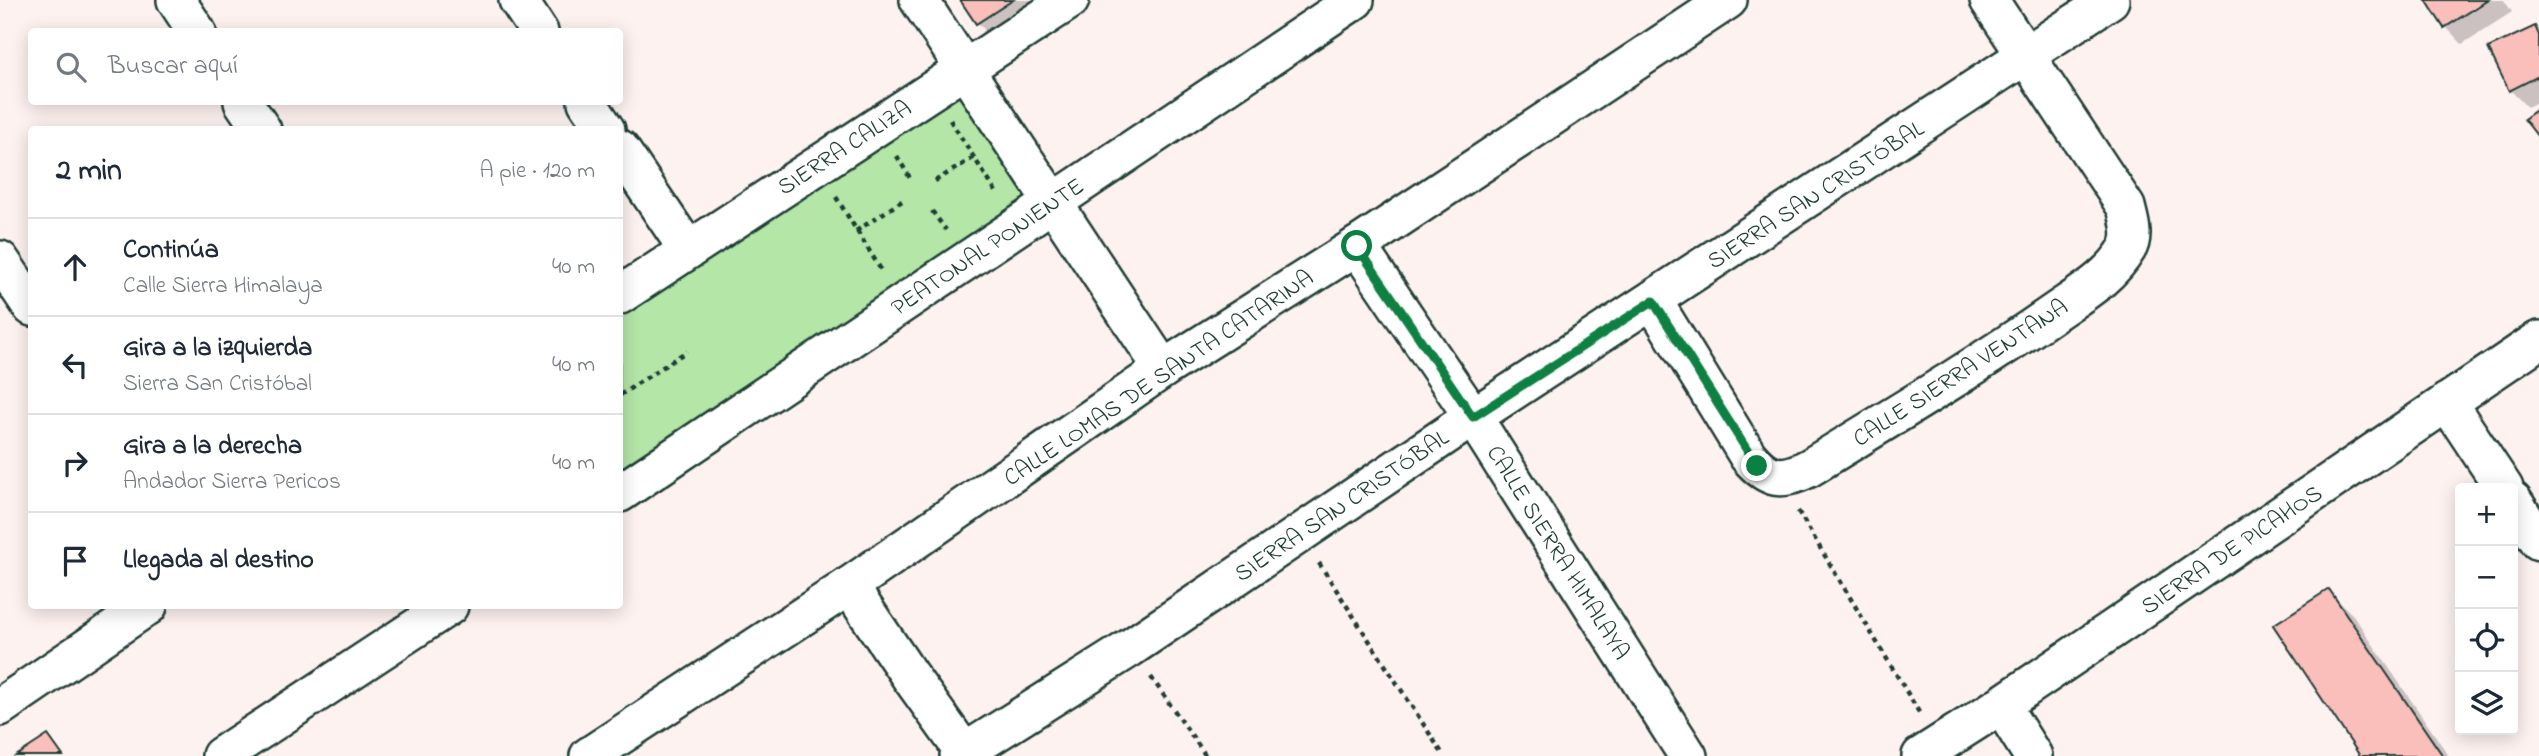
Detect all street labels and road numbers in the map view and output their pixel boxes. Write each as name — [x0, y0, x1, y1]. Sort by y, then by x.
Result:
street label: SIERRA CALIZA — [771, 93, 919, 206]
street label: SIERRA SAN CRISTÓBAL — [1701, 113, 1932, 279]
street label: PEATONAL PONIENTE — [885, 170, 1092, 326]
street label: CALLE LOMAS DE SANTA CATARINA — [997, 262, 1321, 496]
street label: CALLE SIERRA VENTANA — [1847, 291, 2076, 457]
street label: SIERRA SAN CRISTÓBAL — [1228, 422, 1457, 592]
street label: CALLE SIERRA HIMALAYA — [1476, 439, 1637, 668]
street label: SIERRA DE PICAHOS — [2135, 477, 2330, 625]

